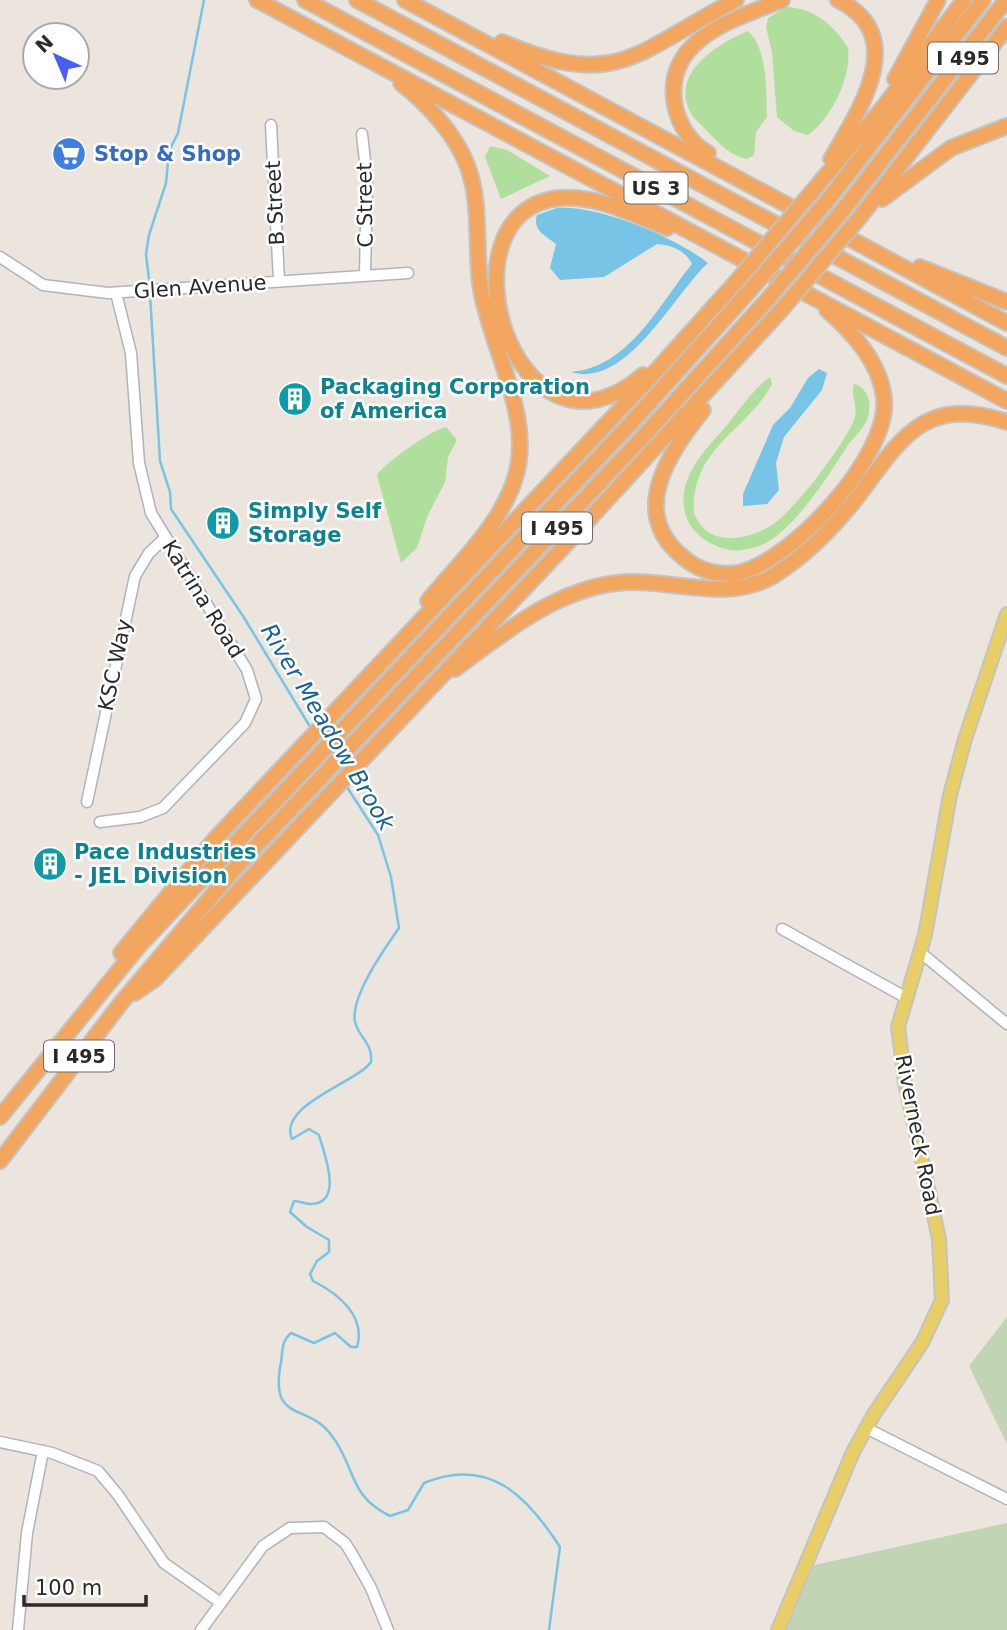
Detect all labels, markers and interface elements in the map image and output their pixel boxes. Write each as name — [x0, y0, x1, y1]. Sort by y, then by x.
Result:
north arrow — [21, 21, 91, 91]
text: N — [31, 30, 58, 57]
road number: I 495 — [928, 43, 998, 74]
supermarket icon: Stop & Shop — [50, 135, 88, 173]
place label: Stop & Shop — [94, 142, 241, 166]
street label: B Street — [261, 160, 289, 246]
street label: C Street — [352, 162, 378, 248]
road number: US 3 — [624, 172, 688, 204]
street label: Glen Avenue — [133, 270, 267, 304]
place label: Packaging Corporation of America — [320, 375, 590, 423]
building icon: Packaging Corporation of America — [276, 380, 314, 418]
place label: Simply Self Storage — [248, 499, 382, 547]
building icon: Simply Self Storage — [204, 504, 242, 542]
road number: I 495 — [522, 512, 592, 544]
street label: Katrina Road — [157, 536, 249, 662]
street label: KSC Way — [94, 617, 136, 713]
water label: River Meadow Brook — [256, 619, 401, 836]
place label: Pace Industries - JEL Division — [74, 840, 257, 888]
building icon: Pace Industries - JEL Division — [31, 845, 69, 883]
road number: I 495 — [44, 1040, 114, 1072]
street label: Riverneck Road — [891, 1053, 945, 1217]
scale bar — [24, 1564, 147, 1608]
text: 100 m — [35, 1576, 102, 1600]

